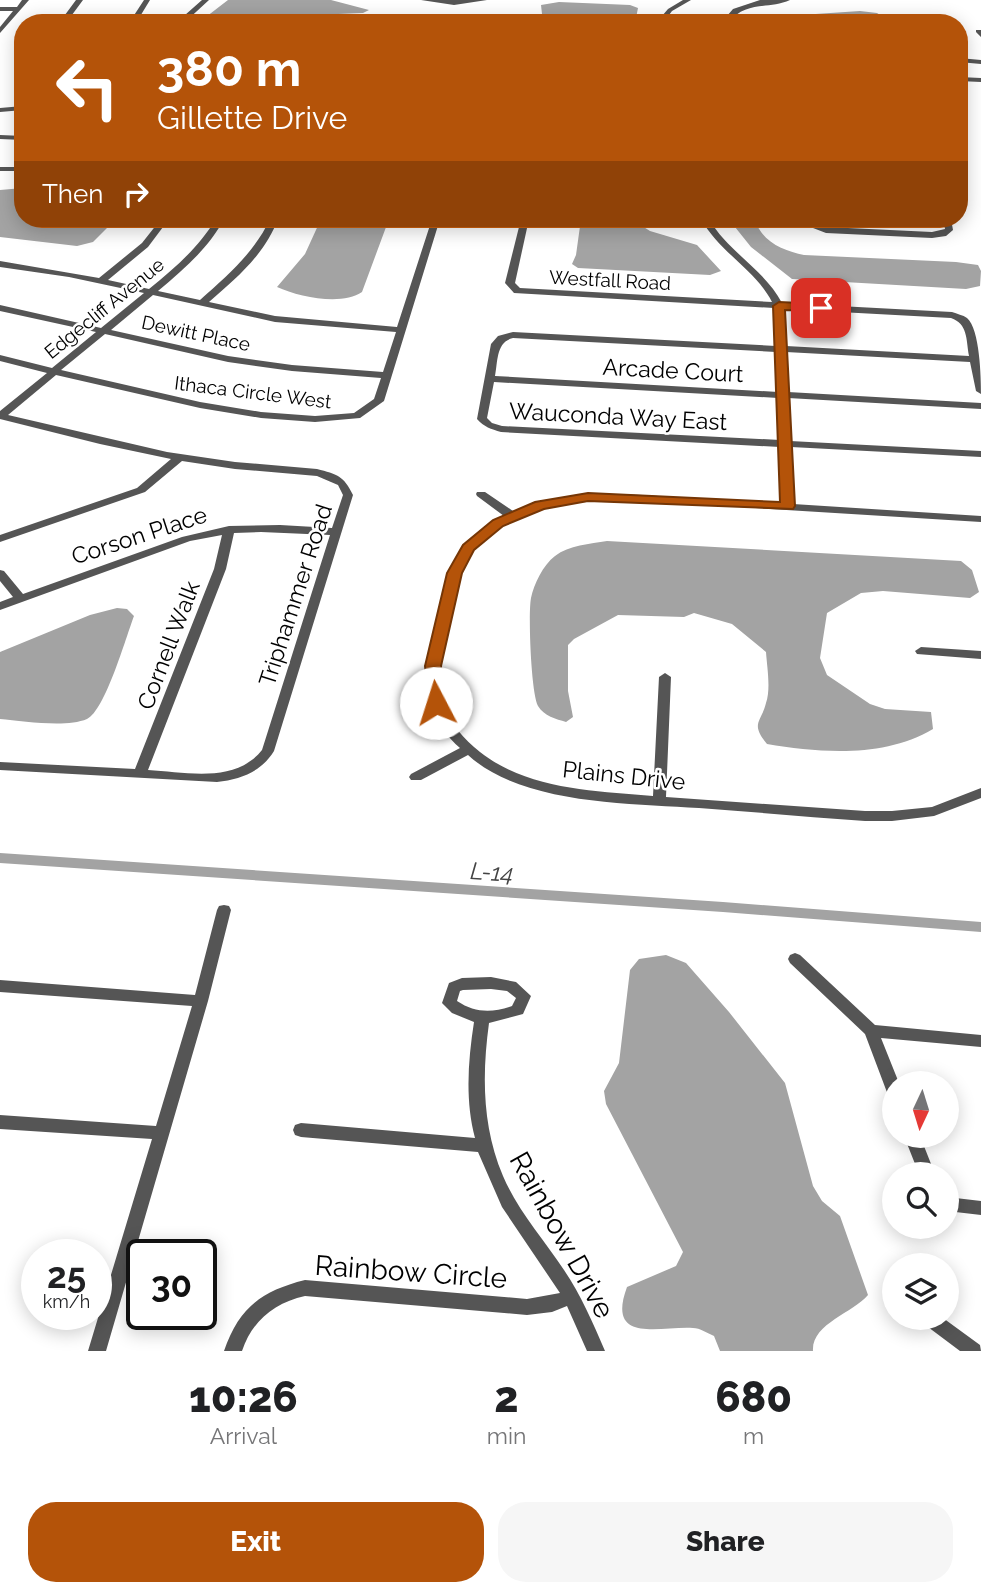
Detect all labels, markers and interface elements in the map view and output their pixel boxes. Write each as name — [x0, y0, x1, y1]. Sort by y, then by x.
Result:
text: 380 m — [157, 40, 301, 97]
icon: left — [42, 42, 133, 133]
text: Gillette Drive — [157, 99, 347, 136]
icon: right — [117, 175, 155, 213]
text: Then — [42, 179, 103, 209]
street label: Edgecliff Avenue — [40, 253, 168, 363]
street label: Westfall Road — [548, 266, 672, 294]
pin — [791, 278, 851, 338]
icon: arrive — [802, 289, 840, 327]
street label: Dewitt Place — [140, 311, 252, 355]
street label: Arcade Court — [602, 353, 744, 387]
street label: Ithaca Circle West — [173, 371, 333, 413]
street label: Wauconda Way East — [508, 397, 728, 435]
street label: Corson Place — [68, 500, 210, 570]
street label: Triphammer Road — [253, 501, 337, 689]
street label: Cornell Walk — [131, 577, 205, 713]
position arrow — [399, 666, 473, 740]
street label: Plains Drive — [561, 755, 687, 795]
water label: L-14 — [469, 856, 515, 888]
north arrow — [882, 1071, 959, 1148]
map controls — [882, 1071, 959, 1330]
street label: Rainbow Drive — [503, 1146, 621, 1324]
button: search — [882, 1162, 959, 1239]
speed limit sign: 30 — [126, 1239, 217, 1330]
street label: Rainbow Circle — [314, 1249, 508, 1295]
button: layers — [882, 1253, 959, 1330]
text: 25 — [47, 1255, 86, 1296]
text: km/h — [43, 1291, 90, 1312]
text: 10:26 — [189, 1373, 298, 1422]
text: 2 — [494, 1373, 519, 1422]
text: 680 — [715, 1373, 792, 1422]
text: Arrival — [210, 1422, 277, 1449]
text: min — [487, 1422, 526, 1449]
text: m — [743, 1422, 764, 1449]
button: Exit — [28, 1502, 484, 1582]
button: Share — [498, 1502, 953, 1582]

